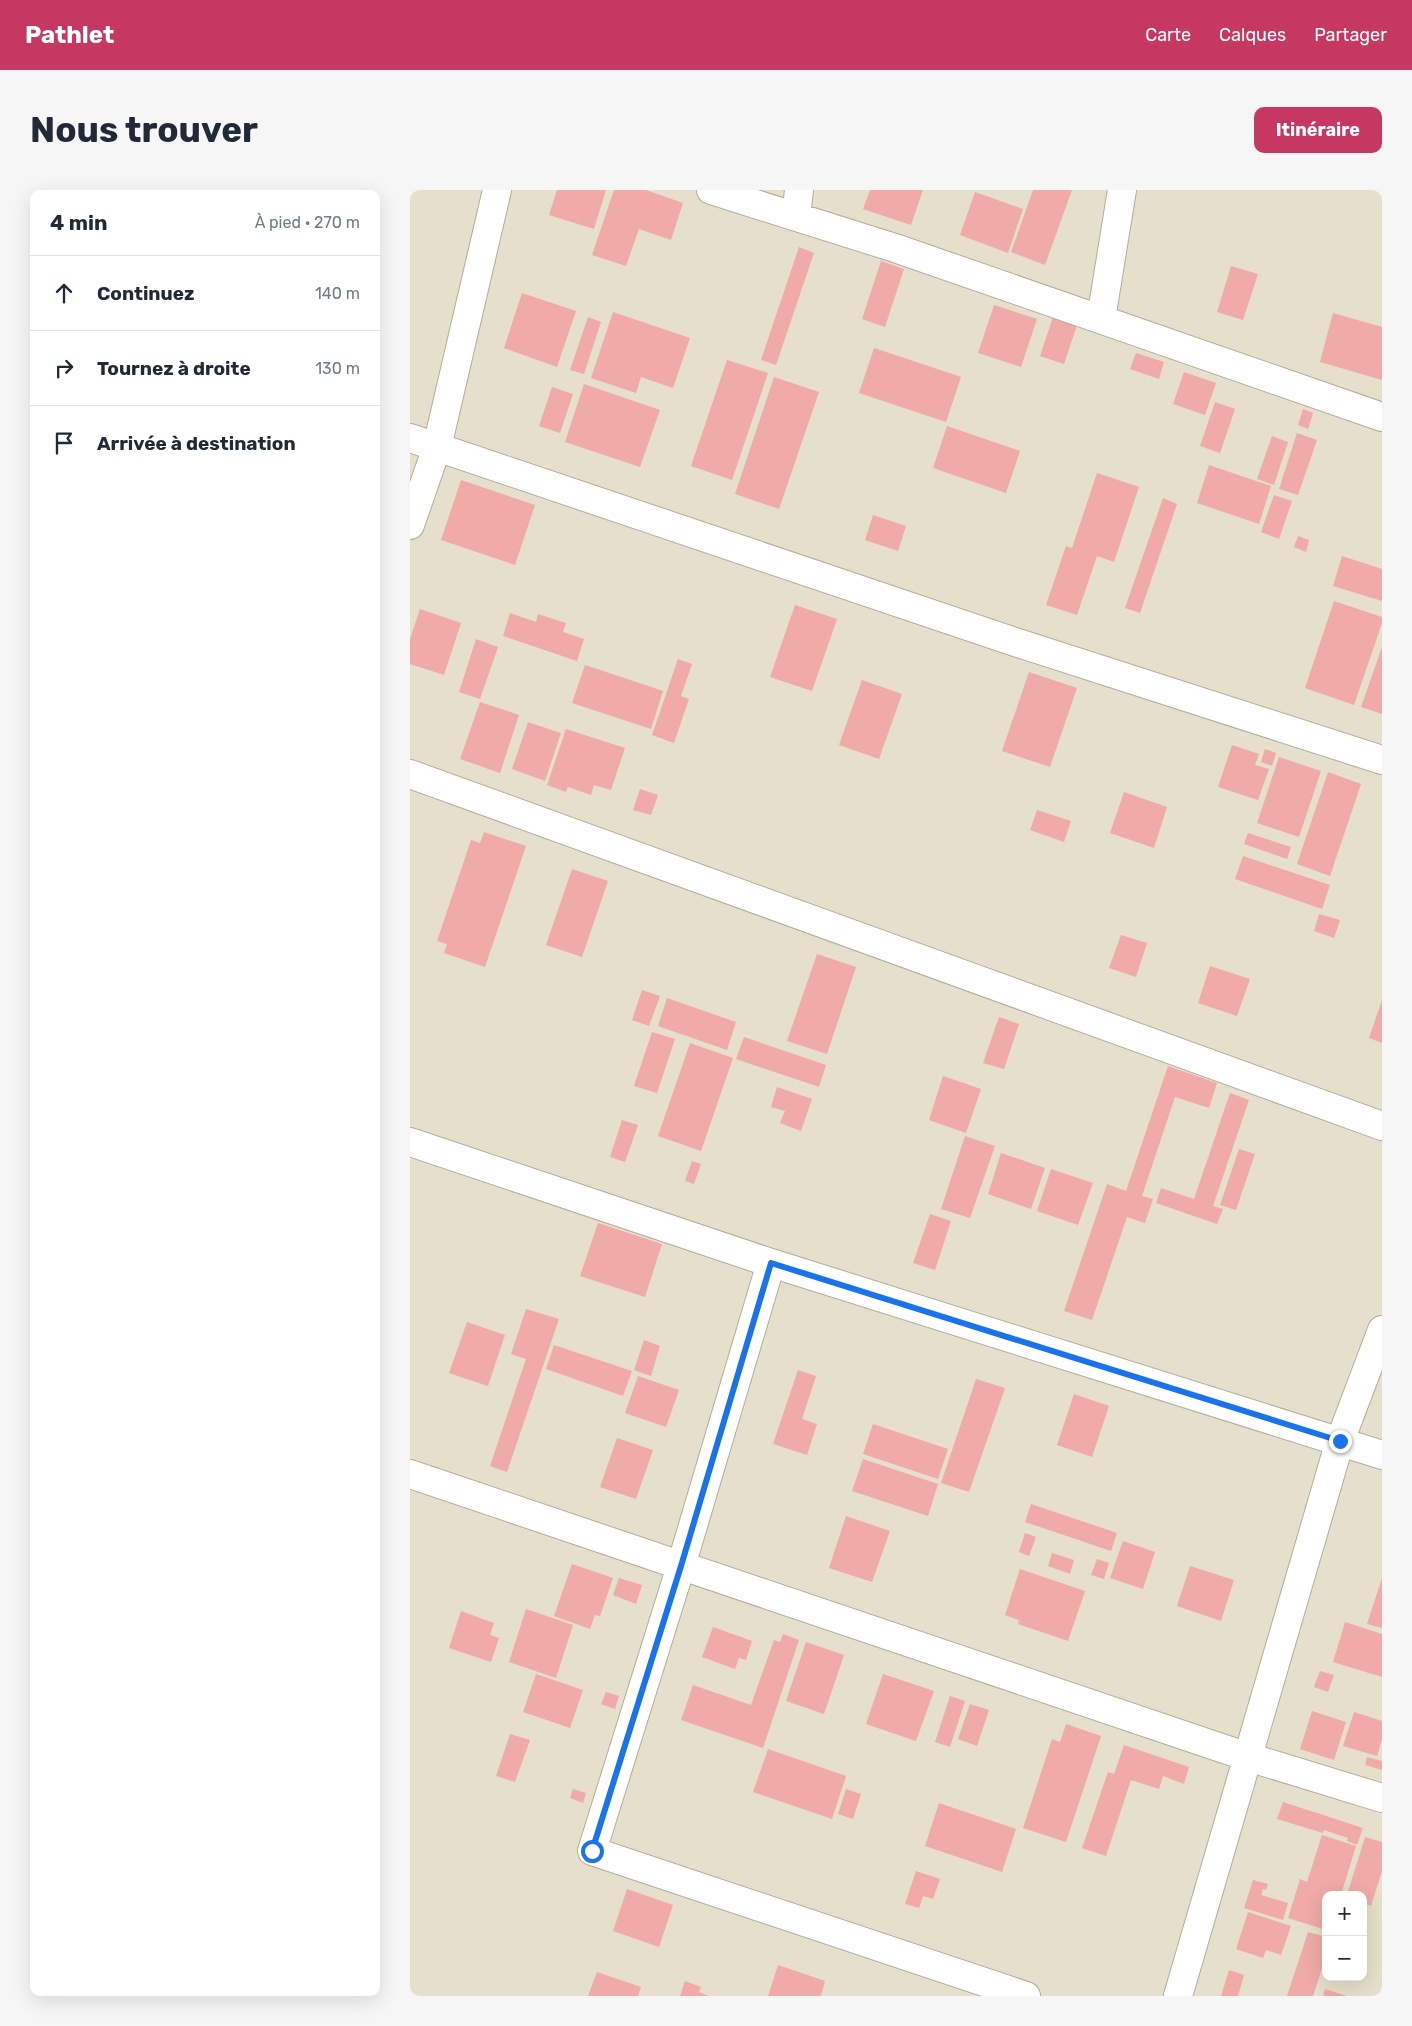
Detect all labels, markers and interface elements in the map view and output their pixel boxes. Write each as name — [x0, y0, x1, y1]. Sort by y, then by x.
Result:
text: Pathlet — [25, 21, 114, 49]
text: Carte — [1145, 24, 1191, 46]
text: Calques — [1219, 24, 1286, 46]
text: Partager — [1314, 24, 1387, 46]
button: Itinéraire — [1254, 107, 1382, 153]
text: Nous trouver — [30, 109, 258, 151]
text: 4 min — [50, 210, 108, 235]
text: À pied · 270 m — [255, 213, 360, 232]
icon: ahead — [50, 279, 78, 307]
text: Continuez — [97, 282, 195, 305]
text: 140 m — [315, 284, 360, 303]
icon: right — [50, 354, 78, 382]
text: Tournez à droite — [97, 357, 251, 380]
text: 130 m — [315, 359, 360, 378]
icon: arrive — [50, 429, 78, 457]
text: Arrivée à destination — [97, 432, 296, 455]
route end — [1329, 1430, 1352, 1453]
route start — [581, 1840, 604, 1863]
map controls — [1322, 1891, 1367, 1981]
button: + — [1322, 1891, 1367, 1936]
button: − — [1322, 1936, 1367, 1981]

